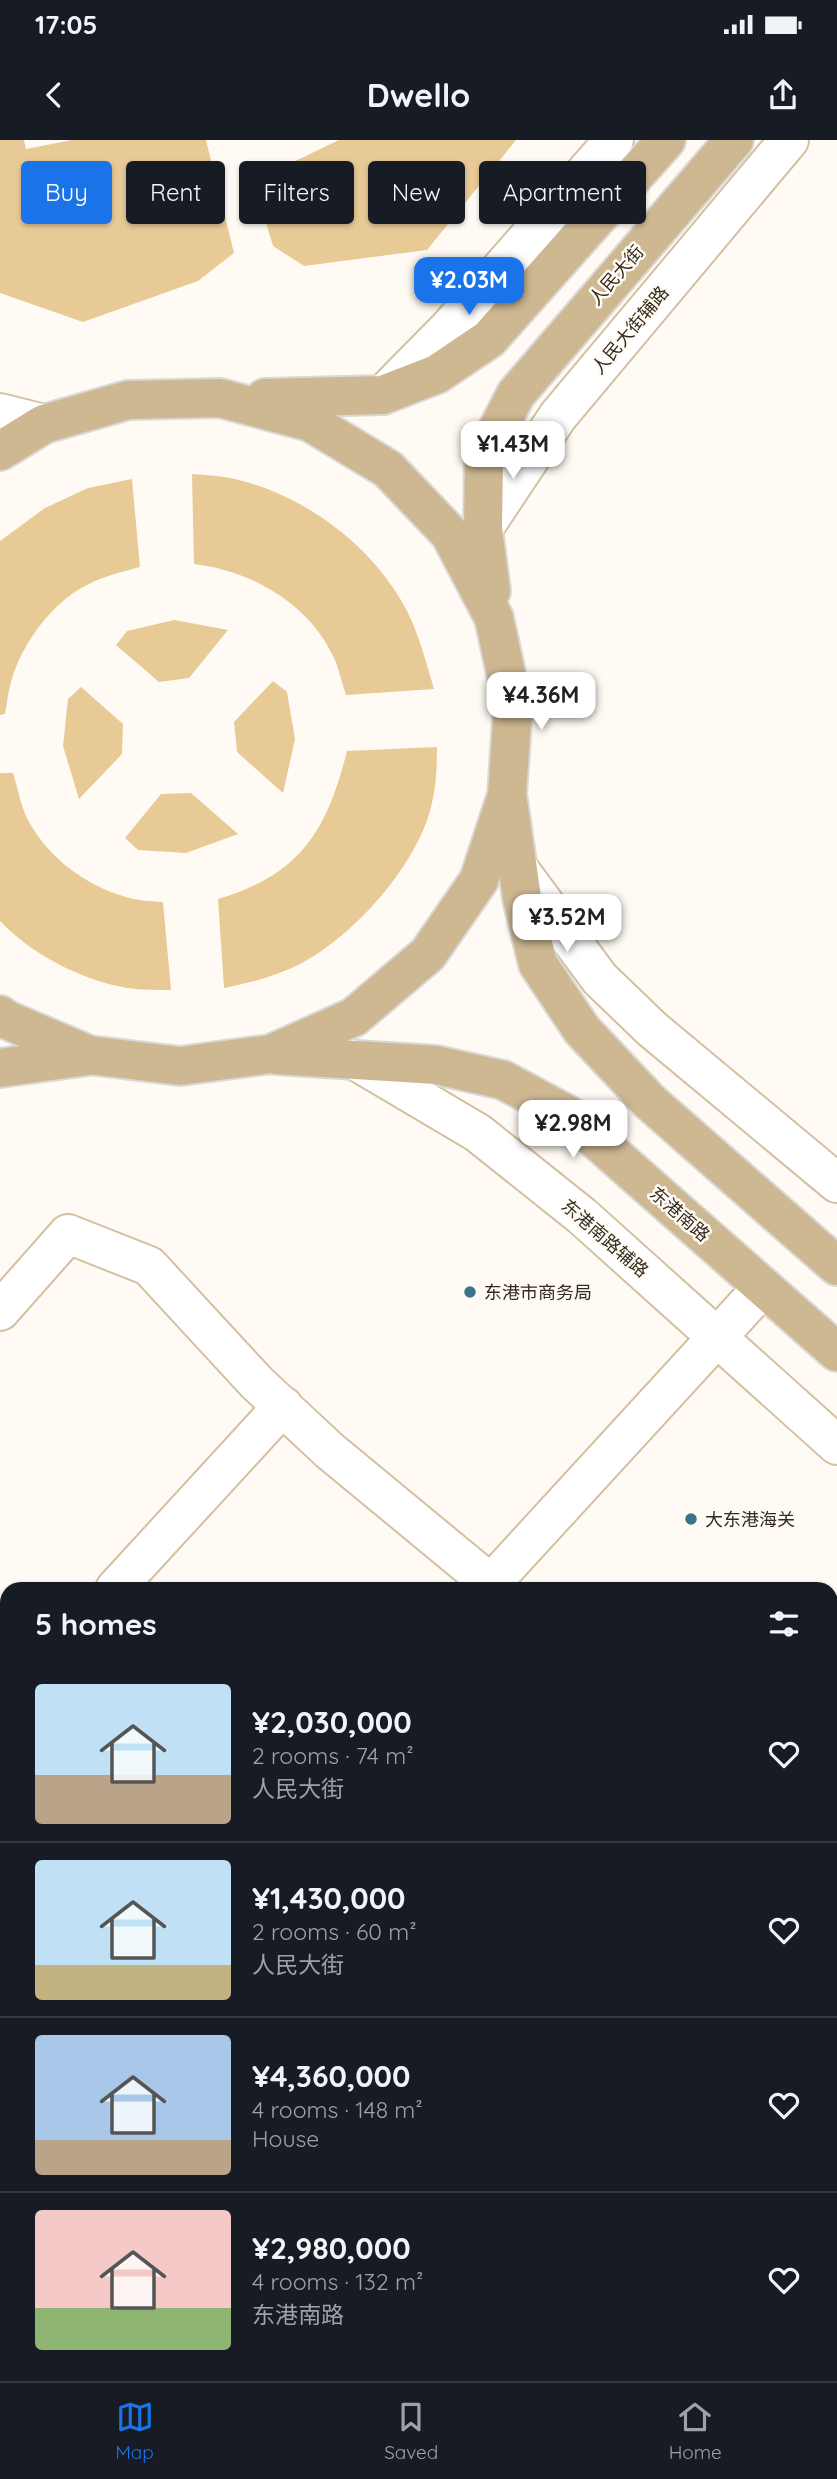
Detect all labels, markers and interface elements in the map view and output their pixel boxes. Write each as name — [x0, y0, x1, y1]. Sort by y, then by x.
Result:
text: 17:05 — [35, 8, 97, 41]
text: Dwello — [367, 75, 470, 115]
icon: back — [35, 76, 73, 114]
icon: share — [764, 76, 802, 114]
chip: Buy — [21, 161, 112, 224]
chip: Rent — [126, 161, 225, 224]
chip: Filters — [239, 161, 354, 224]
chip: New — [368, 161, 465, 224]
chip: Apartment — [479, 161, 646, 224]
street label: 人民大街 — [584, 240, 648, 310]
pin: ¥2.03M — [412, 258, 526, 317]
text: ¥2.03M — [430, 265, 508, 294]
street label: 人民大街辅路 — [586, 281, 674, 379]
pin: ¥1.43M — [456, 422, 570, 481]
text: ¥1.43M — [477, 429, 549, 458]
pin: ¥4.36M — [484, 672, 598, 732]
text: ¥4.36M — [503, 680, 579, 709]
pin: ¥3.52M — [510, 894, 624, 954]
text: ¥3.52M — [529, 902, 605, 931]
pin: ¥2.98M — [516, 1100, 630, 1160]
text: ¥2.98M — [534, 1108, 612, 1137]
street label: 东港南路 — [645, 1182, 715, 1246]
street label: 东港南路辅路 — [557, 1194, 653, 1282]
place label: 东港市商务局 — [484, 1281, 592, 1304]
marker: 东港市商务局 — [462, 1284, 478, 1300]
place label: 大东港海关 — [705, 1508, 795, 1531]
marker: 大东港海关 — [683, 1511, 699, 1527]
text: 5 homes — [35, 1605, 157, 1643]
icon: filters — [765, 1605, 803, 1643]
text: ¥2,030,000 — [252, 1703, 412, 1741]
icon: home — [91, 1712, 175, 1796]
icon: heart — [765, 1735, 803, 1773]
text: 2 rooms · 74 m² — [252, 1741, 414, 1770]
text: 人民大街 — [252, 1774, 344, 1803]
text: ¥1,430,000 — [252, 1879, 405, 1917]
icon: home — [91, 1888, 175, 1972]
icon: heart — [765, 1911, 803, 1949]
text: 2 rooms · 60 m² — [252, 1917, 417, 1946]
text: 人民大街 — [252, 1950, 344, 1979]
text: ¥4,360,000 — [252, 2057, 410, 2095]
icon: home — [91, 2063, 175, 2147]
icon: heart — [765, 2086, 803, 2124]
text: 4 rooms · 148 m² — [252, 2095, 423, 2124]
text: House — [252, 2124, 319, 2153]
text: ¥2,980,000 — [252, 2229, 411, 2267]
icon: home — [91, 2238, 175, 2322]
icon: heart — [765, 2261, 803, 2299]
text: 4 rooms · 132 m² — [252, 2267, 423, 2296]
text: 东港南路 — [252, 2300, 344, 2329]
tab: Map — [115, 2398, 154, 2464]
tab: Saved — [384, 2398, 438, 2464]
tab: Home — [669, 2398, 722, 2464]

